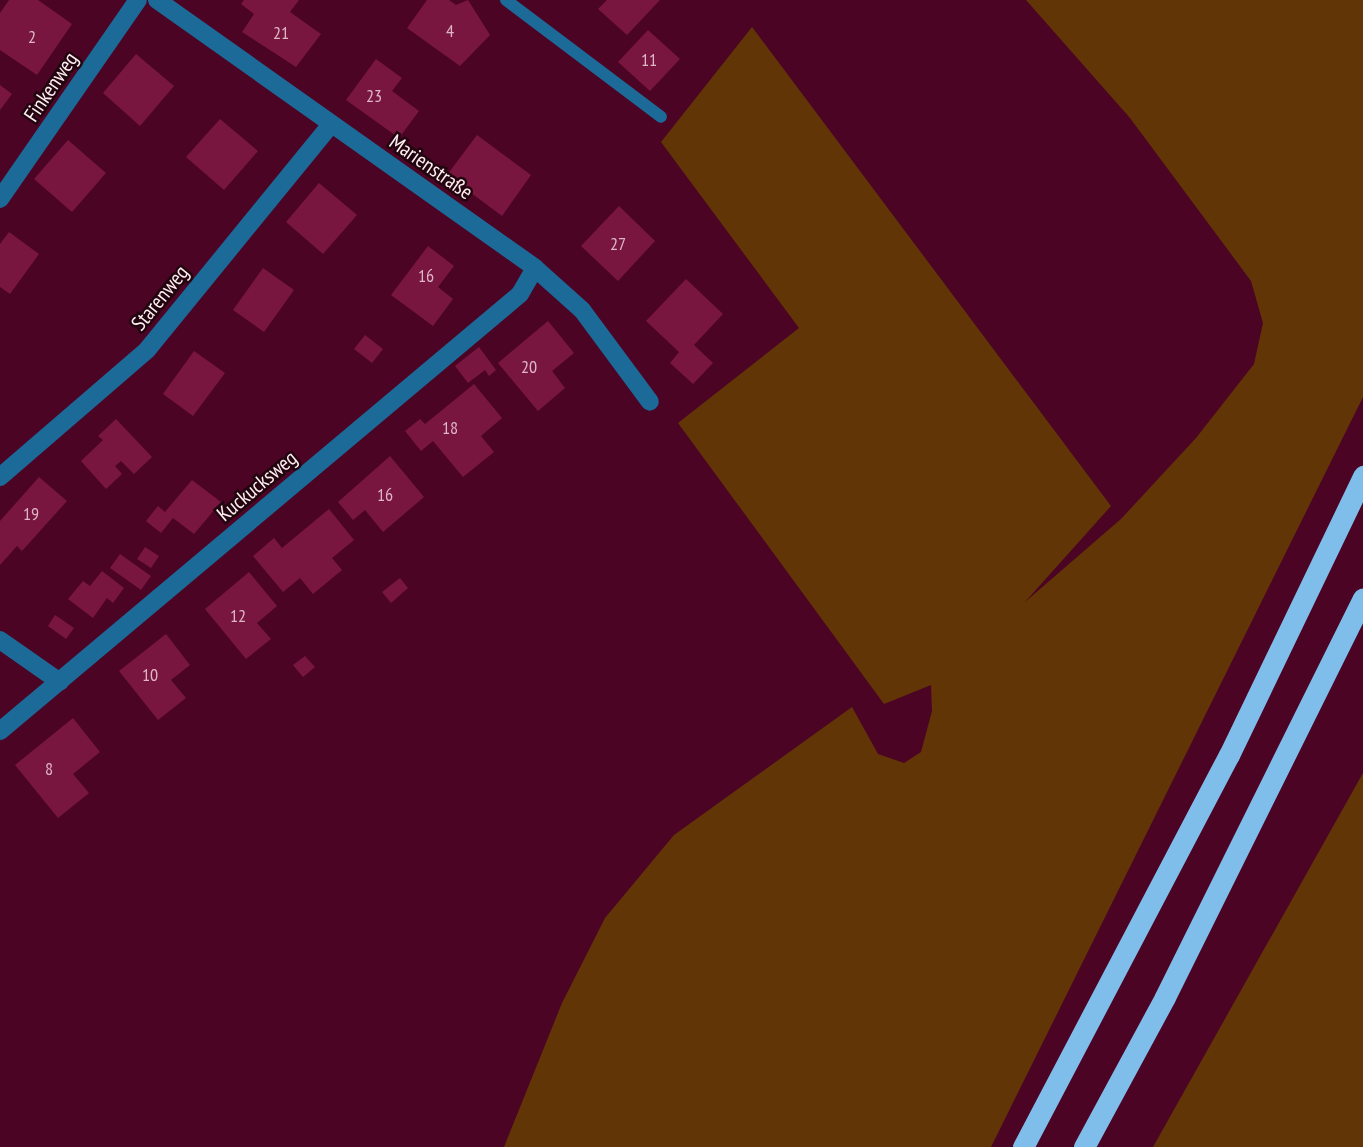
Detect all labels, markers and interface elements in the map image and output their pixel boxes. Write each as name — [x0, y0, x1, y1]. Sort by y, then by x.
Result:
house number: 4 — [446, 20, 454, 42]
house number: 21 — [273, 22, 289, 44]
house number: 2 — [28, 26, 36, 48]
street label: Finkenweg — [19, 48, 83, 126]
house number: 11 — [641, 49, 657, 71]
house number: 23 — [366, 85, 382, 107]
street label: Marienstraße — [384, 129, 478, 205]
house number: 27 — [610, 233, 626, 255]
street label: Starenweg — [126, 260, 194, 336]
house number: 16 — [418, 265, 434, 287]
house number: 20 — [521, 356, 537, 378]
house number: 18 — [442, 417, 458, 439]
street label: Kuckucksweg — [212, 445, 302, 527]
house number: 16 — [377, 484, 393, 506]
house number: 19 — [23, 503, 39, 525]
house number: 12 — [230, 605, 246, 627]
house number: 10 — [142, 664, 158, 686]
house number: 8 — [45, 758, 53, 780]

